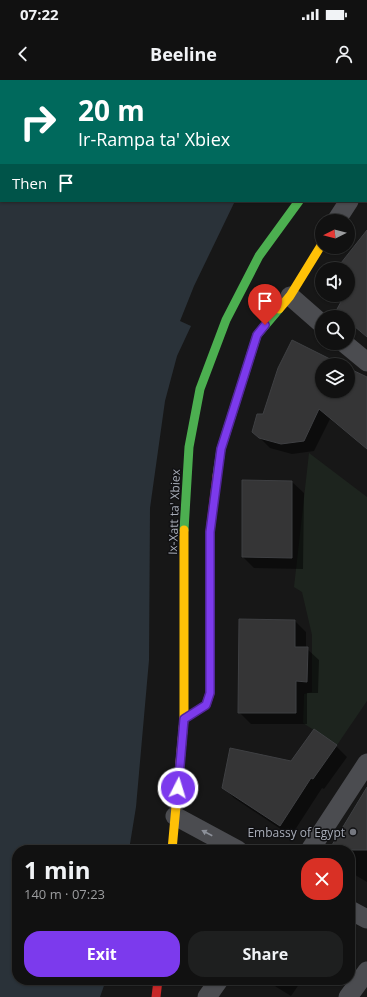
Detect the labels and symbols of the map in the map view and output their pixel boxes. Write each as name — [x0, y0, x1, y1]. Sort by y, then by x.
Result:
north arrow — [315, 214, 355, 254]
pin — [248, 284, 282, 325]
street label: Ix-Xatt ta' Xbiex — [164, 468, 184, 555]
position arrow — [157, 767, 199, 809]
place label: Embassy of Egypt — [247, 824, 345, 841]
marker: Embassy of Egypt — [348, 827, 358, 837]
one-way arrow — [201, 830, 212, 836]

